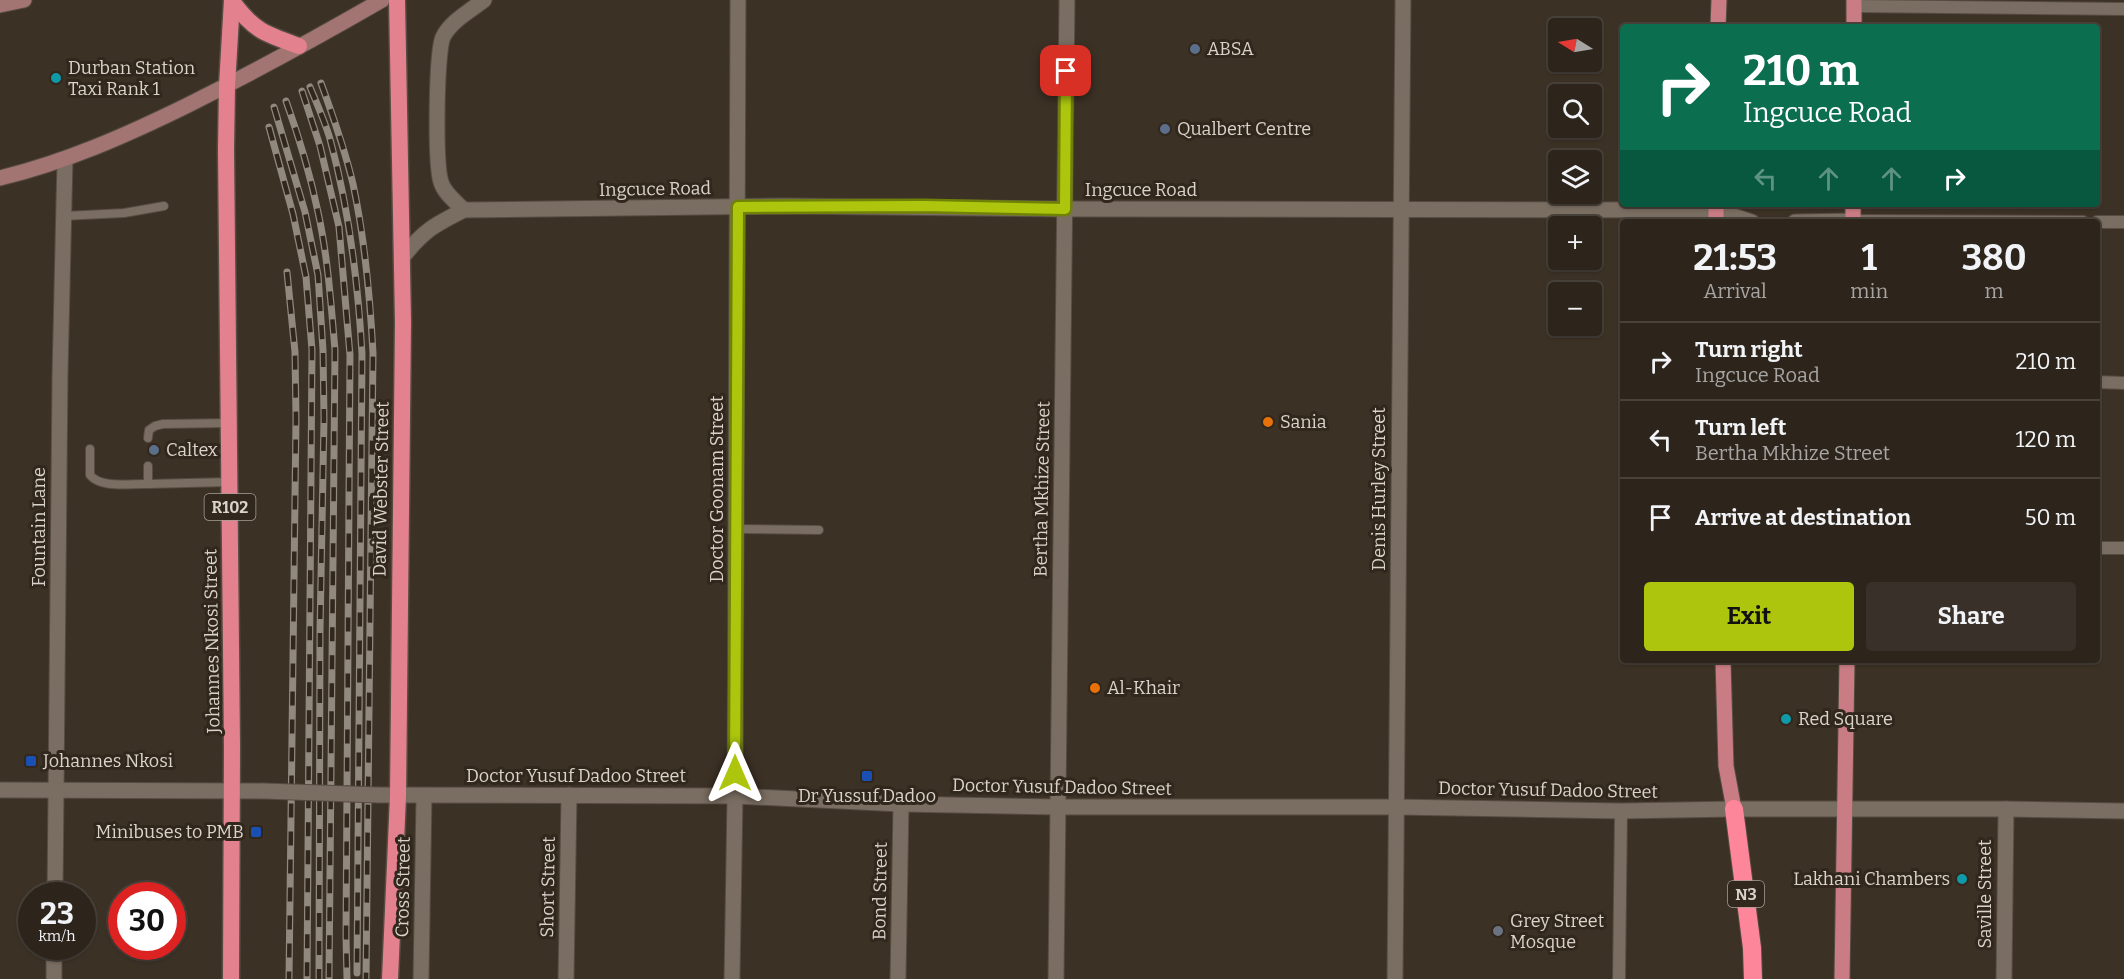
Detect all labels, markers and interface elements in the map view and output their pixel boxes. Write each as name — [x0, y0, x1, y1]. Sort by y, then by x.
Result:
north arrow — [1548, 18, 1602, 72]
map controls — [1548, 18, 1602, 336]
place label: ABSA — [1207, 38, 1254, 60]
marker: ABSA — [1188, 42, 1202, 56]
pin — [1040, 45, 1091, 96]
text: 210 m — [1743, 46, 1859, 96]
icon: right — [1644, 48, 1722, 126]
icon: arrive — [1049, 54, 1082, 87]
place label: Durban Station Taxi Rank 1 — [68, 57, 196, 100]
marker: Durban Station Taxi Rank 1 — [49, 71, 63, 85]
button: search — [1548, 84, 1602, 138]
text: Ingcuce Road — [1743, 97, 1911, 129]
place label: Qualbert Centre — [1177, 118, 1311, 140]
marker: Qualbert Centre — [1158, 122, 1172, 136]
button: layers — [1548, 150, 1602, 204]
icon: left — [1749, 162, 1782, 195]
icon: ahead — [1812, 162, 1845, 195]
icon: ahead — [1875, 162, 1908, 195]
icon: right — [1938, 162, 1971, 195]
street label: Ingcuce Road — [599, 177, 712, 201]
street label: Ingcuce Road — [1085, 179, 1197, 201]
button: + — [1548, 216, 1602, 270]
text: 21:53 — [1693, 236, 1777, 280]
text: 1 — [1861, 236, 1877, 280]
text: 380 — [1961, 236, 2027, 280]
text: Arrival — [1703, 279, 1767, 303]
text: min — [1850, 279, 1888, 303]
text: m — [1984, 279, 2004, 303]
button: − — [1548, 282, 1602, 336]
text: Turn right — [1695, 336, 1803, 363]
icon: right — [1644, 345, 1677, 378]
text: 210 m — [2016, 348, 2076, 375]
text: Ingcuce Road — [1695, 363, 1820, 387]
street label: Doctor Goonam Street — [706, 395, 728, 583]
street label: David Webster Street — [368, 401, 394, 577]
street label: Bertha Mkhize Street — [1029, 401, 1055, 577]
street label: Denis Hurley Street — [1368, 407, 1390, 571]
place label: Sania — [1280, 411, 1327, 433]
text: Turn left — [1695, 414, 1787, 441]
marker: Sania — [1261, 415, 1275, 429]
icon: left — [1644, 423, 1677, 456]
text: 120 m — [2016, 426, 2076, 453]
place label: Caltex — [166, 439, 218, 461]
text: Bertha Mkhize Street — [1695, 441, 1890, 465]
marker: Caltex — [147, 443, 161, 457]
street label: Fountain Lane — [28, 467, 50, 587]
road number: R102 — [204, 494, 256, 520]
icon: arrive — [1644, 501, 1677, 534]
text: Arrive at destination — [1695, 504, 1911, 531]
text: 50 m — [2025, 504, 2076, 531]
street label: Johannes Nkosi Street — [199, 548, 225, 734]
button: Exit — [1644, 582, 1854, 651]
button: Share — [1866, 582, 2076, 651]
place label: Al-Khair — [1107, 677, 1180, 699]
marker: Al-Khair — [1088, 681, 1102, 695]
place label: Red Square — [1798, 708, 1893, 730]
marker: Red Square — [1779, 712, 1793, 726]
position arrow — [703, 741, 767, 805]
place label: Johannes Nkosi — [42, 750, 173, 772]
marker: Johannes Nkosi — [24, 754, 38, 768]
street label: Doctor Yusuf Dadoo Street — [466, 765, 686, 787]
marker: Dr Yussuf Dadoo — [860, 769, 874, 783]
street label: Doctor Yusuf Dadoo Street — [952, 774, 1173, 800]
street label: Doctor Yusuf Dadoo Street — [1438, 777, 1659, 803]
place label: Dr Yussuf Dadoo — [798, 785, 936, 807]
place label: Minibuses to PMB — [95, 821, 244, 843]
marker: Minibuses to PMB — [249, 825, 263, 839]
street label: Cross Street — [391, 836, 415, 937]
street label: Short Street — [536, 836, 560, 938]
street label: Saville Street — [1974, 839, 1996, 949]
street label: Bond Street — [868, 841, 892, 940]
place label: Lakhani Chambers — [1793, 868, 1950, 890]
marker: Lakhani Chambers — [1955, 872, 1969, 886]
road number: N3 — [1728, 881, 1764, 907]
speed limit sign: 30 — [108, 882, 186, 960]
text: 23 — [40, 896, 74, 932]
place label: Grey Street Mosque — [1510, 910, 1605, 953]
marker: Grey Street Mosque — [1491, 924, 1505, 938]
text: km/h — [38, 927, 76, 945]

